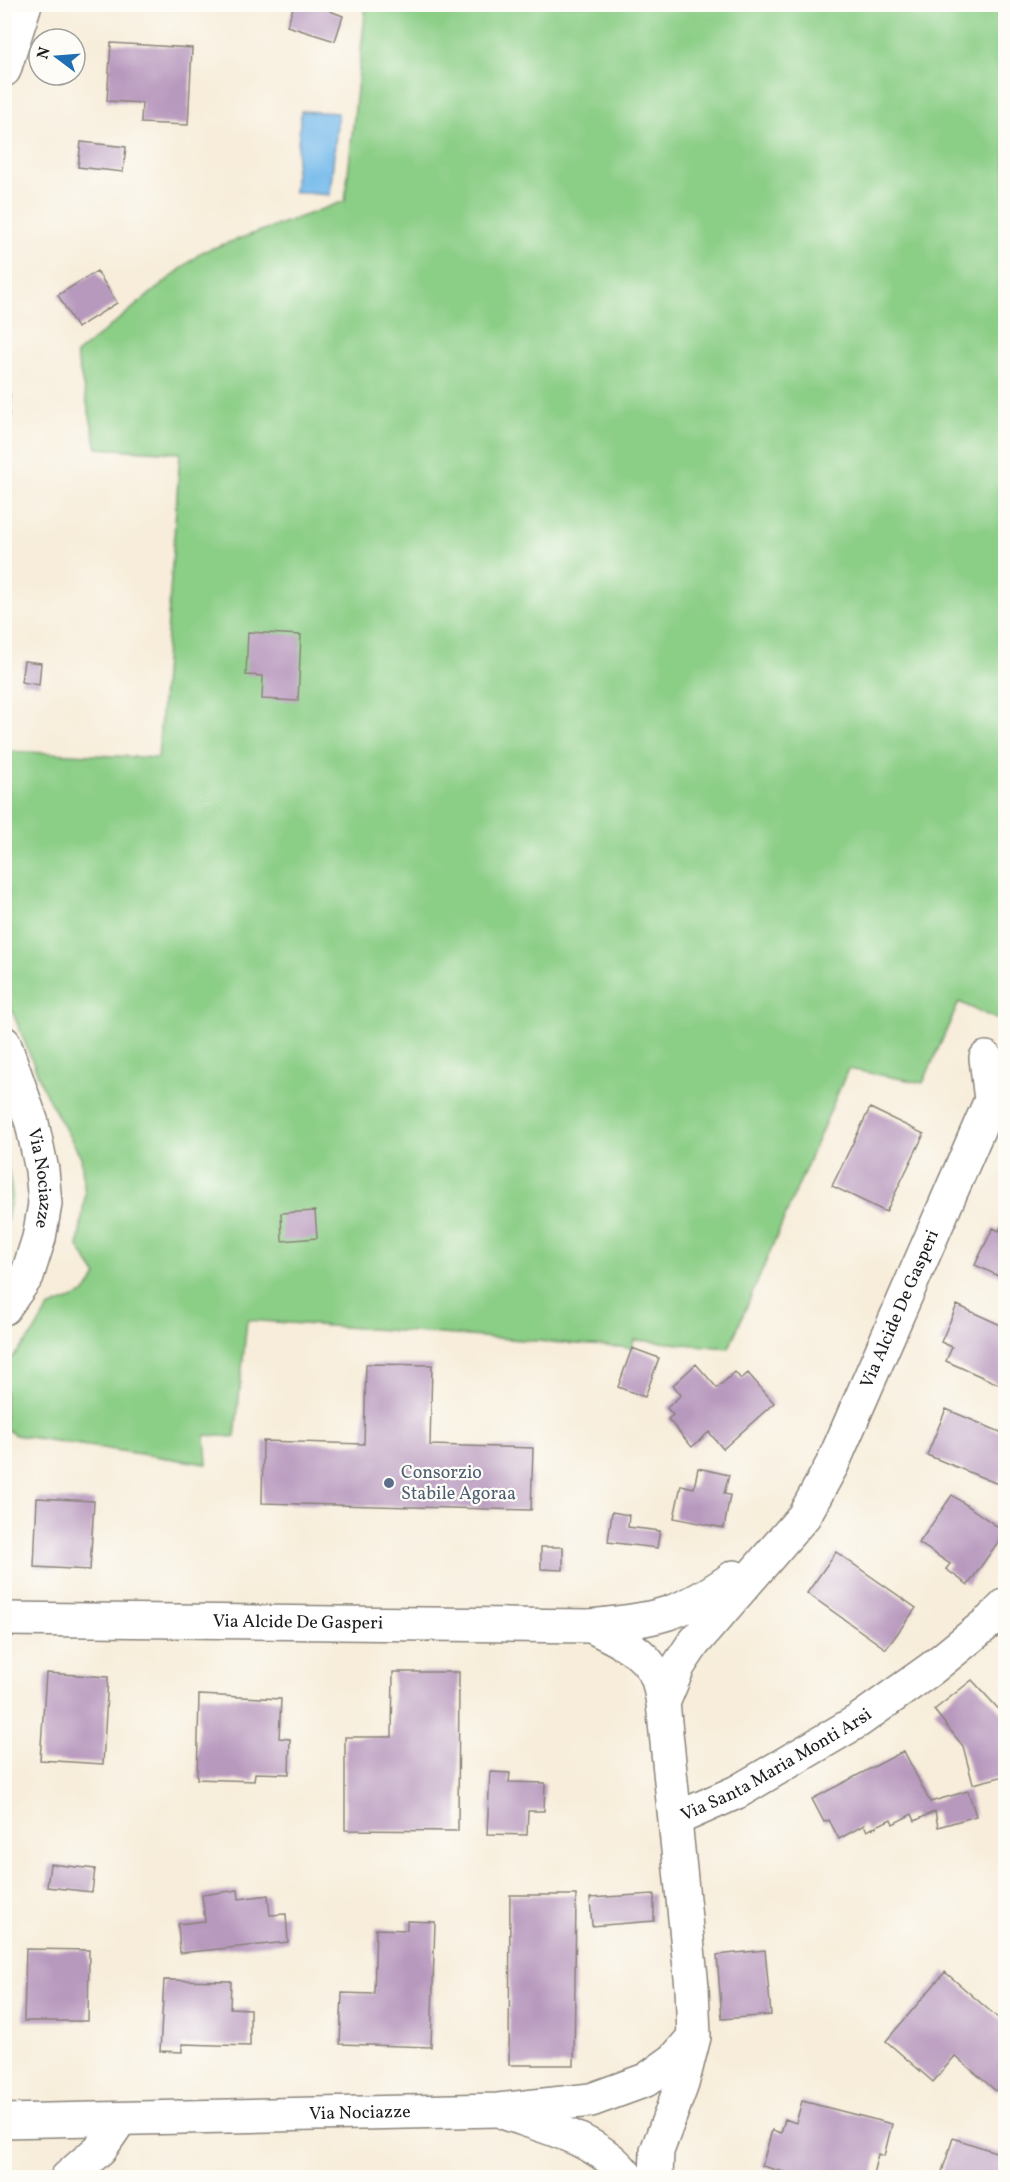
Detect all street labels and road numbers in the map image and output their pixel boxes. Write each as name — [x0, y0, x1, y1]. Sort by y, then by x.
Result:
street label: Via Nociazze — [21, 1126, 58, 1231]
street label: Via Alcide De Gasperi — [854, 1226, 945, 1392]
street label: Via Alcide De Gasperi — [213, 1609, 383, 1636]
street label: Via Santa Maria Monti Arsi — [677, 1702, 877, 1828]
street label: Via Nociazze — [309, 2099, 411, 2127]

